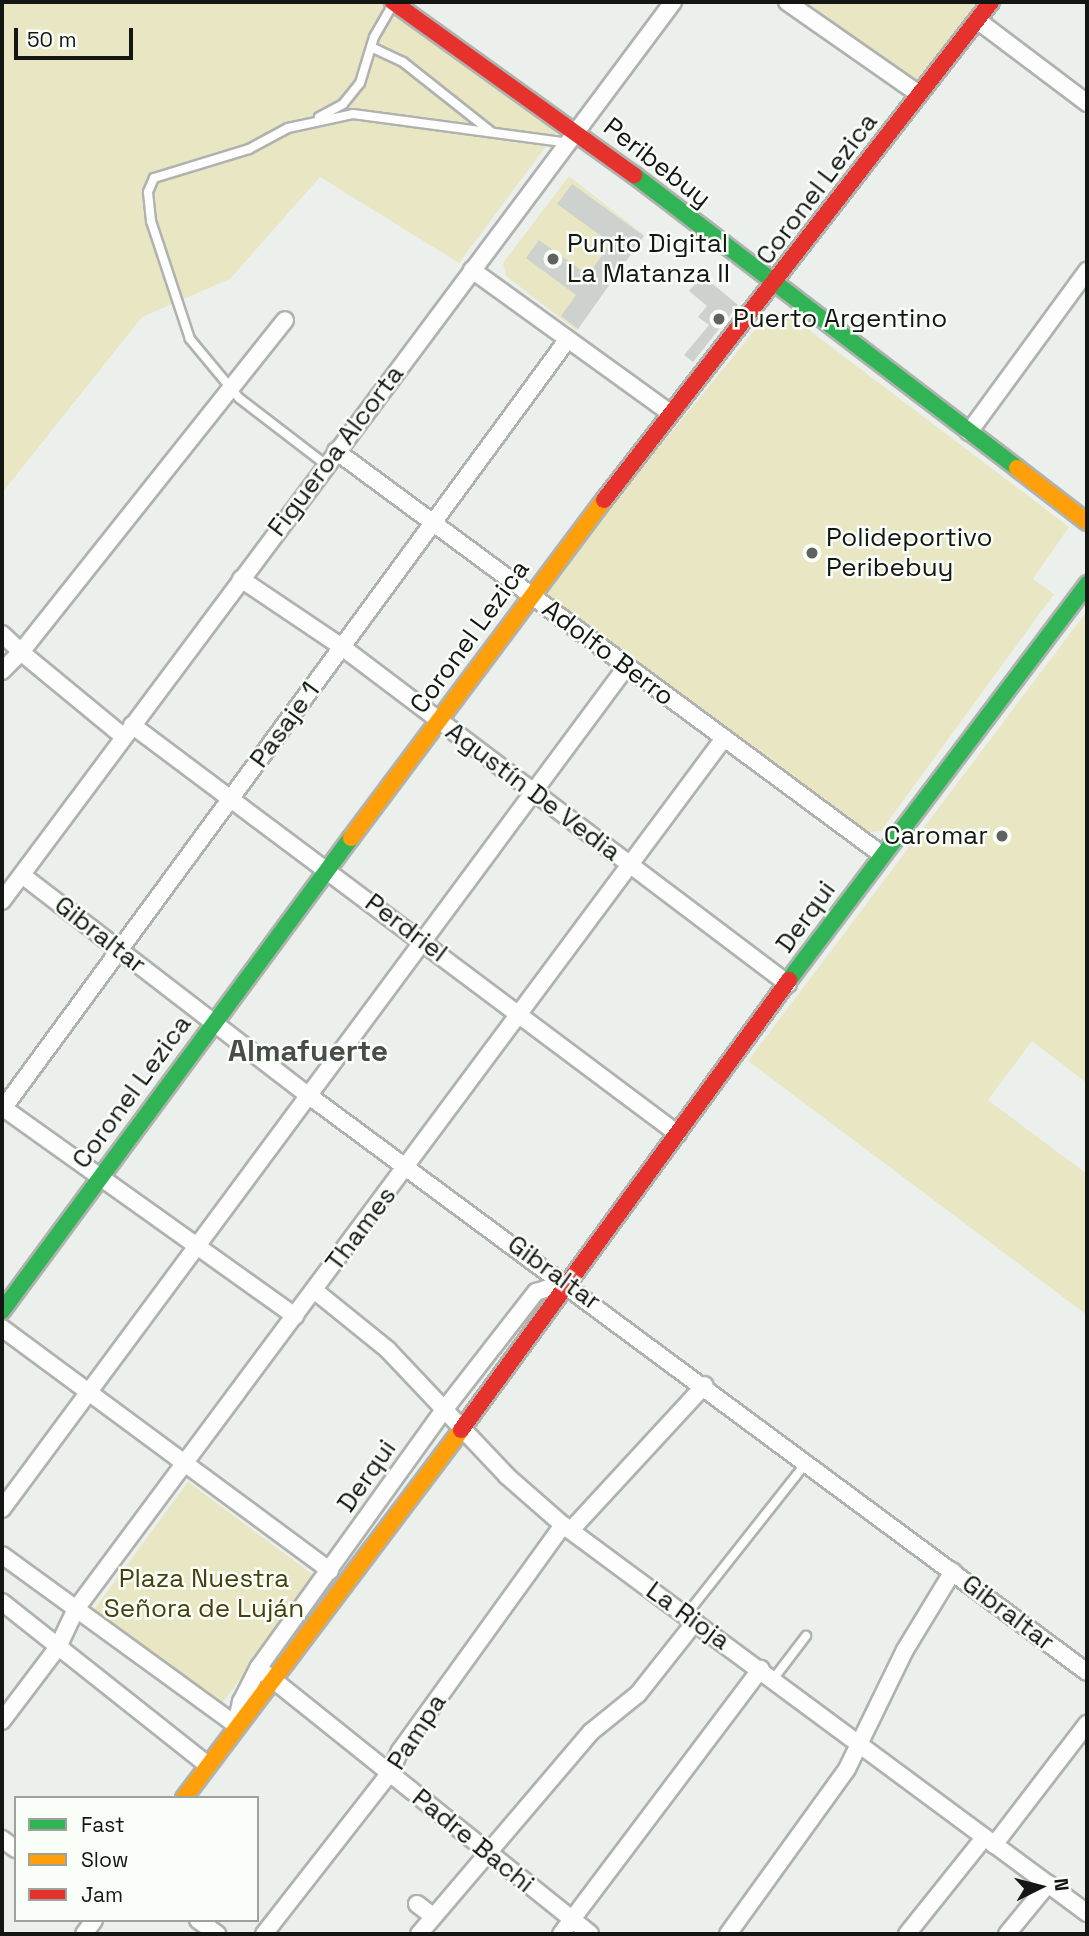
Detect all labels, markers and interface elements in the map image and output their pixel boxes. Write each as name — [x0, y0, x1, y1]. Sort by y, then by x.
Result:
scale bar — [18, 14, 136, 58]
text: 50 m — [27, 26, 77, 53]
street label: Coronel Lezica — [750, 107, 884, 271]
street label: Peribebuy — [597, 111, 717, 215]
place label: Punto Digital La Matanza II — [567, 228, 730, 290]
marker: Punto Digital La Matanza II — [545, 251, 561, 267]
place label: Puerto Argentino — [733, 303, 948, 335]
marker: Puerto Argentino — [711, 311, 727, 327]
street label: Figueroa Alcorta — [261, 359, 411, 543]
place label: Polideportivo Peribebuy — [826, 522, 993, 584]
marker: Polideportivo Peribebuy — [804, 545, 820, 561]
street label: Coronel Lezica — [404, 554, 536, 720]
street label: Adolfo Berro — [536, 593, 680, 713]
street label: Pasaje 1 — [244, 676, 326, 774]
street label: Agustín De Vedia — [439, 716, 627, 868]
place label: Caromar — [884, 820, 988, 852]
marker: Caromar — [994, 828, 1010, 844]
street label: Derqui — [770, 875, 842, 959]
street label: Perdriel — [359, 887, 453, 969]
street label: Gibraltar — [48, 890, 152, 980]
street label: Coronel Lezica — [66, 1009, 198, 1175]
district label: Almafuerte — [228, 1033, 388, 1069]
street label: Thames — [319, 1181, 403, 1277]
street label: Gibraltar — [501, 1229, 607, 1317]
street label: Derqui — [331, 1434, 403, 1518]
park label: Plaza Nuestra Señora de Luján — [104, 1563, 304, 1624]
street label: Gibraltar — [956, 1568, 1060, 1658]
street label: La Rioja — [640, 1575, 736, 1657]
street label: Pampa — [381, 1688, 453, 1776]
street label: Padre Bachi — [406, 1782, 540, 1900]
legend — [14, 1796, 259, 1922]
text: Fast — [81, 1811, 125, 1838]
text: Slow — [81, 1846, 129, 1873]
north arrow — [1005, 1852, 1075, 1922]
text: N — [1048, 1877, 1074, 1892]
text: Jam — [81, 1881, 123, 1908]

